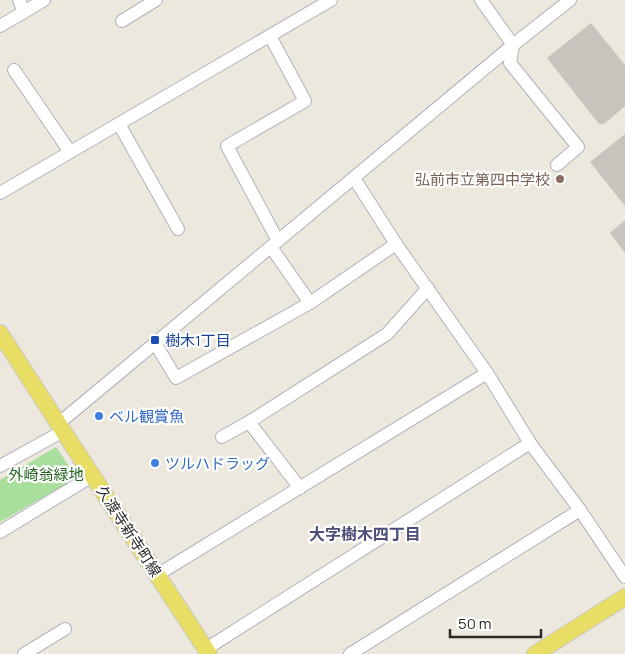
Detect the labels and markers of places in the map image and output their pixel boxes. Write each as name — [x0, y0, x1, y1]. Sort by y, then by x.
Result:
place label: 弘前市立第四中学校 — [415, 169, 550, 190]
marker: 弘前市立第四中学校 — [554, 173, 566, 185]
place label: 樹木1丁目 — [165, 330, 231, 351]
marker: 樹木1丁目 — [149, 334, 161, 346]
place label: ベル観賞魚 — [109, 406, 184, 427]
marker: ベル観賞魚 — [93, 410, 105, 422]
place label: ツルハドラッグ — [165, 453, 270, 474]
marker: ツルハドラッグ — [149, 457, 161, 469]

